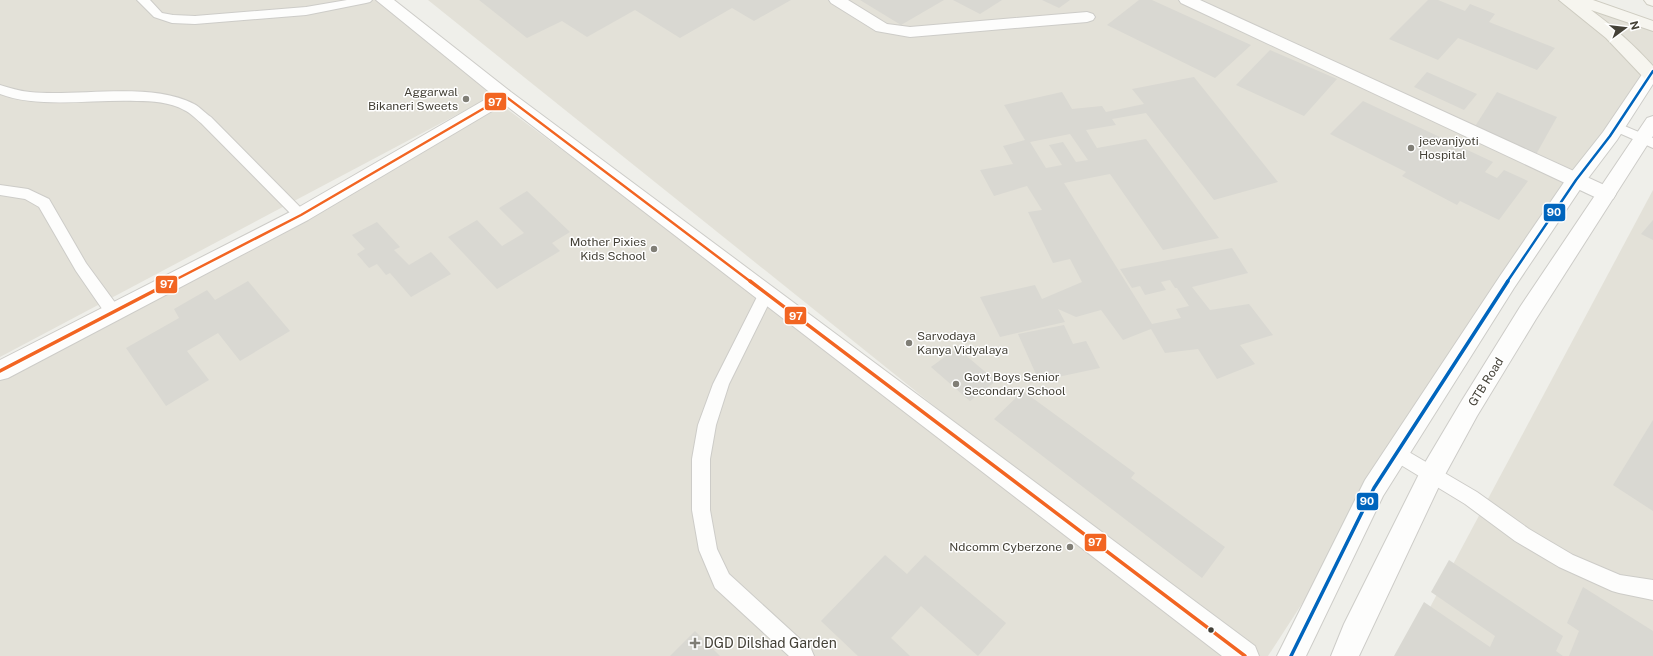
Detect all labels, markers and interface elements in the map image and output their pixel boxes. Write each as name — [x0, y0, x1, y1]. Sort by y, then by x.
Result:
north arrow — [1605, 8, 1645, 48]
text: N — [1628, 20, 1642, 31]
place label: Aggarwal Bikaneri Sweets — [368, 85, 458, 113]
line badge: 97 — [484, 92, 507, 111]
marker: Aggarwal Bikaneri Sweets — [461, 94, 471, 104]
text: 97 — [488, 96, 502, 108]
place label: jeevanjyoti Hospital — [1418, 134, 1479, 162]
marker: jeevanjyoti Hospital — [1406, 143, 1416, 153]
line badge: 90 — [1543, 203, 1566, 222]
text: 90 — [1547, 206, 1561, 218]
place label: Mother Pixies Kids School — [570, 235, 646, 263]
marker: Mother Pixies Kids School — [649, 244, 659, 254]
line badge: 97 — [155, 275, 178, 294]
text: 97 — [160, 278, 174, 290]
line badge: 97 — [784, 306, 807, 325]
text: 97 — [789, 310, 803, 322]
place label: Sarvodaya Kanya Vidyalaya — [917, 329, 1008, 357]
marker: Sarvodaya Kanya Vidyalaya — [904, 338, 914, 348]
street label: GTB Road — [1466, 355, 1506, 409]
place label: Govt Boys Senior Secondary School — [964, 370, 1066, 398]
marker: Govt Boys Senior Secondary School — [951, 379, 961, 389]
line badge: 90 — [1356, 492, 1379, 511]
text: 90 — [1360, 495, 1374, 507]
line badge: 97 — [1084, 533, 1107, 552]
text: 97 — [1088, 536, 1102, 548]
place label: Ndcomm Cyberzone — [949, 540, 1062, 554]
marker: Ndcomm Cyberzone — [1065, 542, 1075, 552]
unlabelled marker — [1206, 625, 1216, 635]
place label: DGD Dilshad Garden — [704, 635, 837, 651]
marker: DGD Dilshad Garden — [689, 637, 701, 649]

